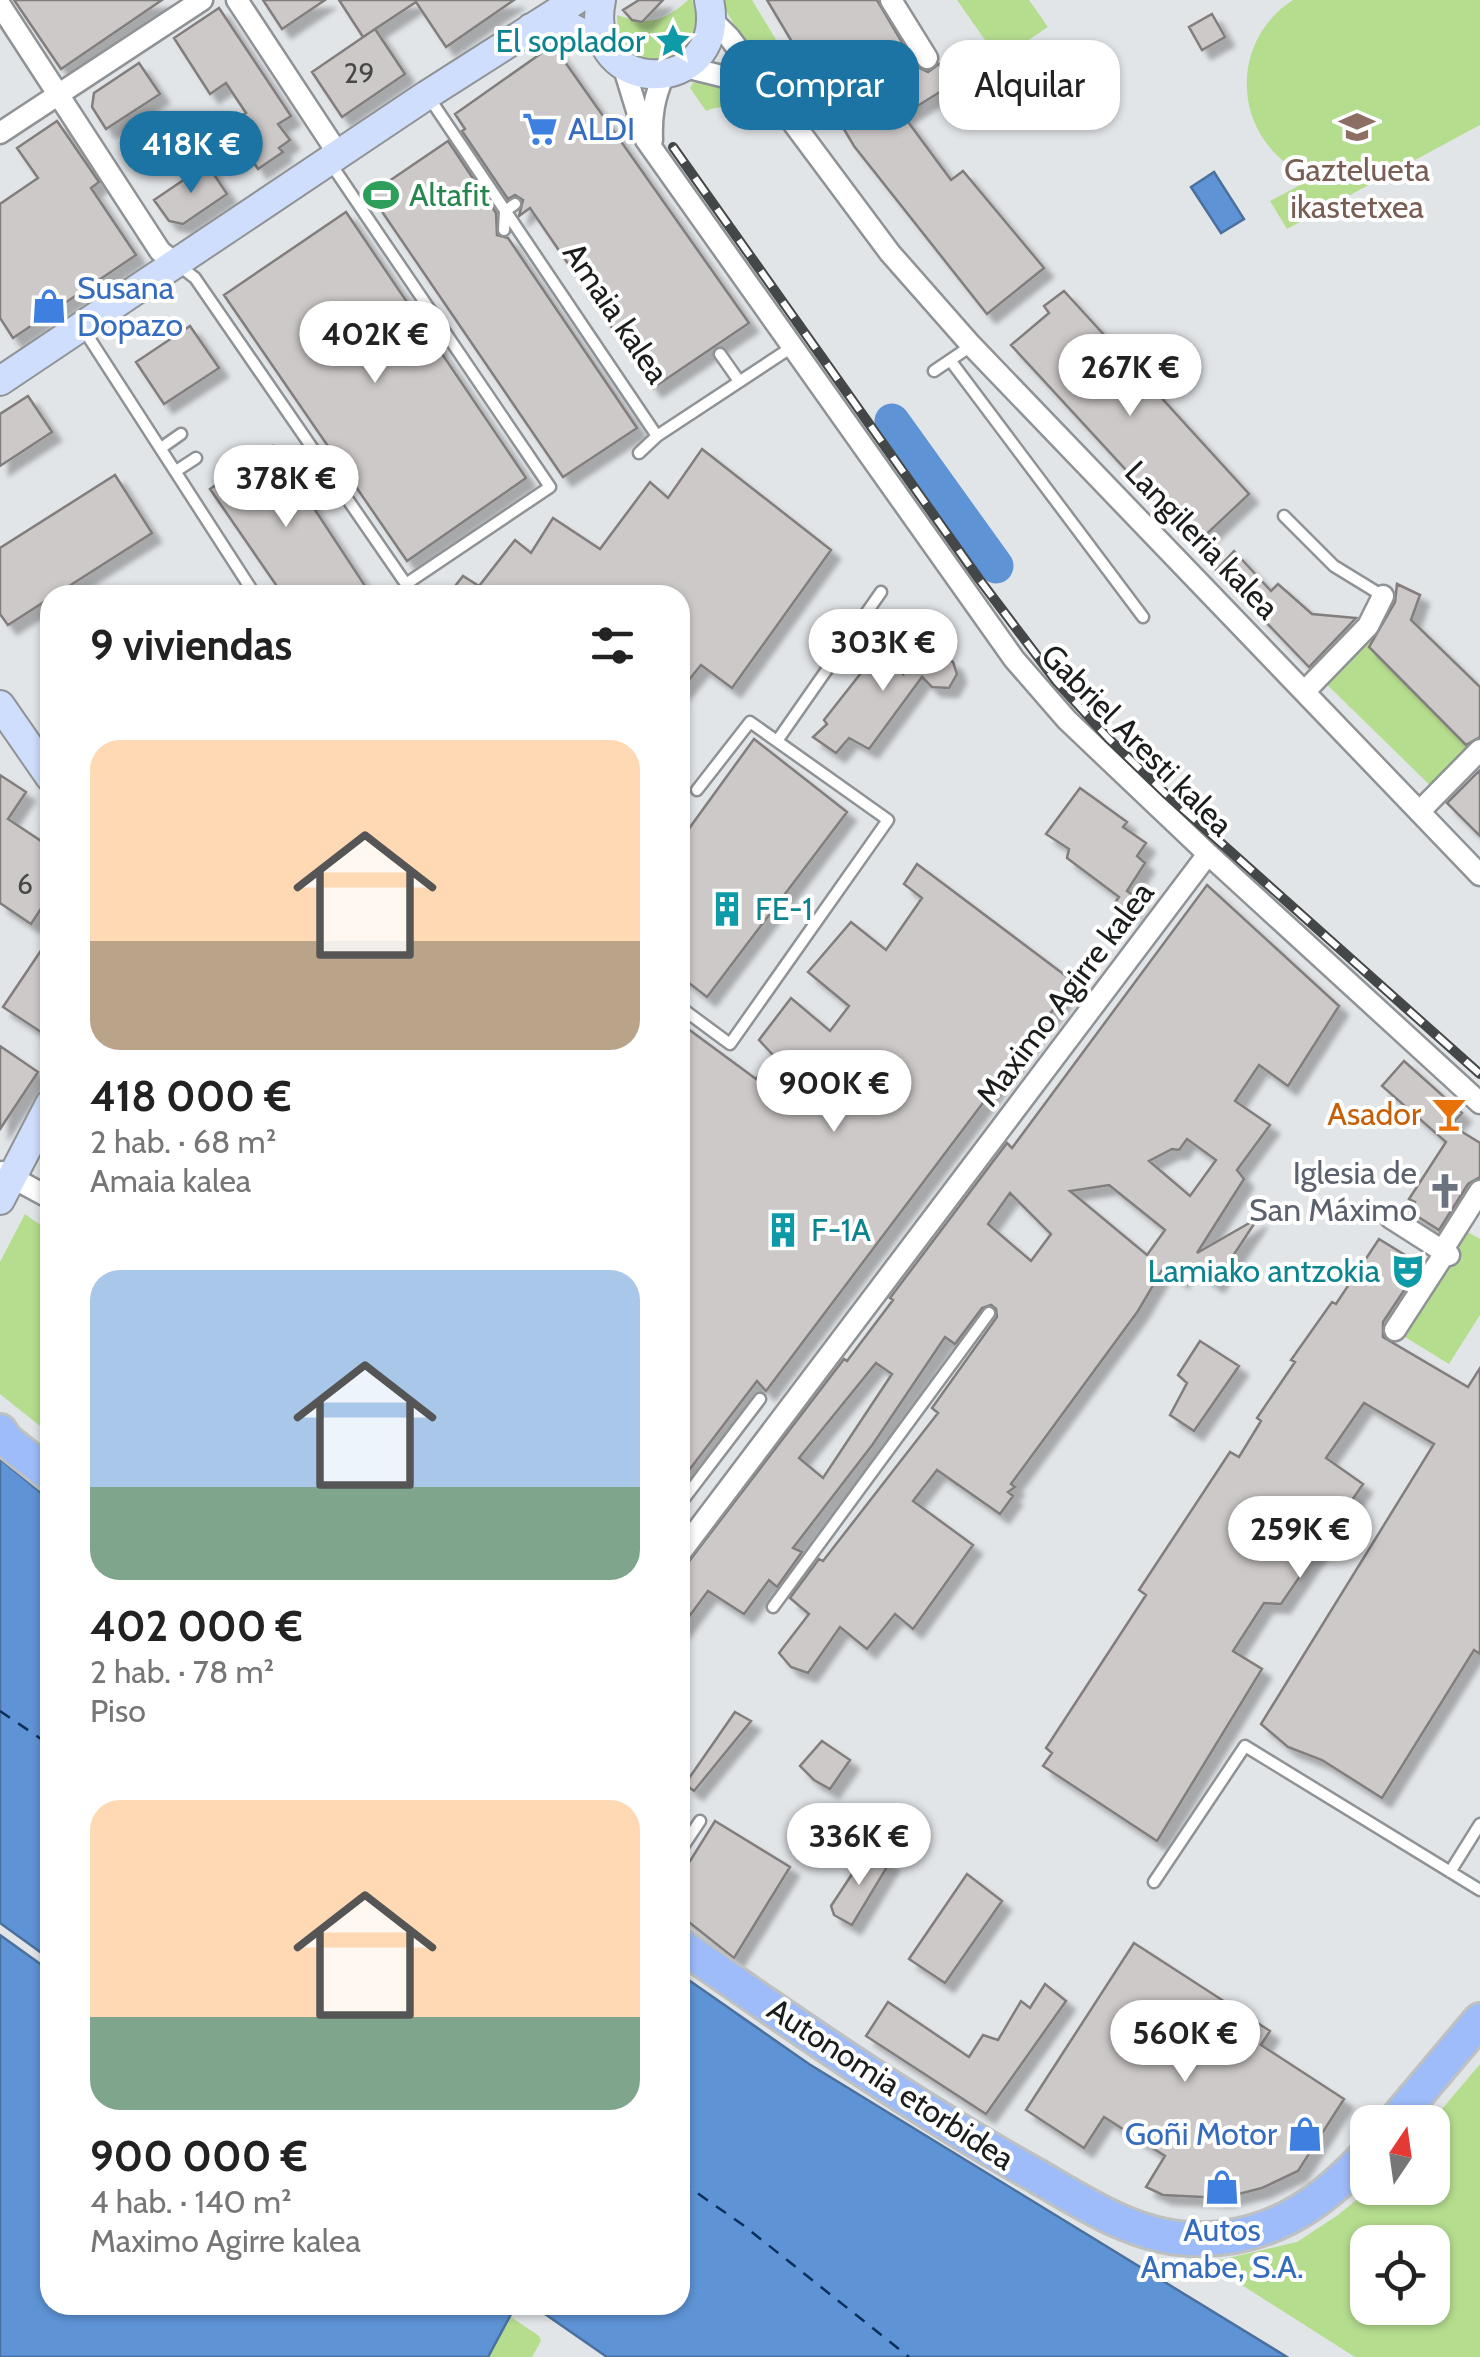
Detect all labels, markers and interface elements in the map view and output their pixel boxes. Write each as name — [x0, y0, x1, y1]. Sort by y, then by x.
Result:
place label: El soplador — [495, 21, 646, 60]
place icon: El soplador — [654, 22, 692, 60]
chip: Comprar — [720, 40, 919, 130]
chip: Alquilar — [939, 40, 1120, 130]
house number: 29 — [344, 56, 374, 90]
school or university icon: Gaztelueta ikastetxea — [1338, 108, 1376, 146]
place label: ALDI — [568, 109, 635, 148]
supermarket icon: ALDI — [521, 110, 559, 148]
pin: 418K € — [110, 111, 272, 196]
text: 418K € — [142, 124, 240, 163]
place label: Gaztelueta ikastetxea — [1284, 150, 1431, 226]
place label: Altafit — [409, 175, 490, 214]
sports icon: Altafit — [362, 176, 400, 214]
street label: Amaia kalea — [555, 235, 678, 391]
place label: Susana Dopazo — [77, 268, 183, 344]
shop icon: Susana Dopazo — [30, 287, 68, 325]
pin: 402K € — [294, 301, 456, 386]
text: 402K € — [321, 314, 429, 353]
pin: 267K € — [1049, 334, 1211, 419]
text: 267K € — [1080, 347, 1180, 386]
pin: 378K € — [205, 445, 367, 530]
street label: Langileria kalea — [1117, 453, 1288, 627]
text: 378K € — [236, 458, 336, 497]
pin: 303K € — [802, 609, 964, 694]
icon: filters — [585, 618, 640, 673]
text: 9 viviendas — [90, 619, 292, 671]
text: 303K € — [831, 622, 935, 661]
street label: Gabriel Aresti kalea — [1033, 636, 1242, 844]
icon: home — [275, 805, 455, 985]
house number: 6 — [17, 867, 33, 901]
street label: Maximo Agirre kalea — [968, 873, 1162, 1114]
place label: FE-1 — [755, 889, 813, 928]
building icon: FE-1 — [708, 890, 746, 928]
pin: 900K € — [753, 1050, 915, 1135]
text: 900K € — [779, 1063, 889, 1102]
text: 418 000 € — [90, 1070, 291, 1122]
place label: Asador — [1327, 1094, 1422, 1133]
bar icon: Asador — [1430, 1095, 1468, 1133]
text: 2 hab. · 68 m² — [90, 1122, 276, 1161]
place label: Iglesia de San Máximo — [1249, 1153, 1417, 1229]
text: Amaia kalea — [90, 1161, 251, 1200]
church icon: Iglesia de San Máximo — [1426, 1172, 1464, 1210]
place label: F-1A — [811, 1210, 871, 1249]
building icon: F-1A — [764, 1211, 802, 1249]
place label: Lamiako antzokia — [1147, 1251, 1381, 1290]
theatre icon: Lamiako antzokia — [1389, 1252, 1427, 1290]
icon: home — [275, 1335, 455, 1515]
pin: 259K € — [1219, 1496, 1381, 1581]
text: 259K € — [1250, 1509, 1350, 1548]
text: 402 000 € — [90, 1600, 303, 1652]
text: 2 hab. · 78 m² — [90, 1652, 274, 1691]
text: Piso — [90, 1691, 146, 1730]
pin: 336K € — [778, 1803, 940, 1888]
text: 336K € — [809, 1816, 909, 1855]
icon: home — [275, 1865, 455, 2045]
street label: Autonomia etorbidea — [761, 1989, 1022, 2178]
pin: 560K € — [1104, 2000, 1266, 2085]
text: 560K € — [1132, 2013, 1238, 2052]
north arrow — [1350, 2105, 1450, 2205]
map controls — [1350, 2105, 1450, 2325]
place label: Goñi Motor — [1125, 2114, 1278, 2153]
shop icon: Goñi Motor — [1286, 2115, 1324, 2153]
text: 900 000 € — [90, 2130, 308, 2182]
shop icon: Autos Amabe, S.A. — [1203, 2168, 1241, 2206]
text: 4 hab. · 140 m² — [90, 2182, 292, 2221]
place label: Autos Amabe, S.A. — [1140, 2210, 1304, 2286]
text: Maximo Agirre kalea — [90, 2221, 361, 2260]
button: locate — [1350, 2225, 1450, 2325]

